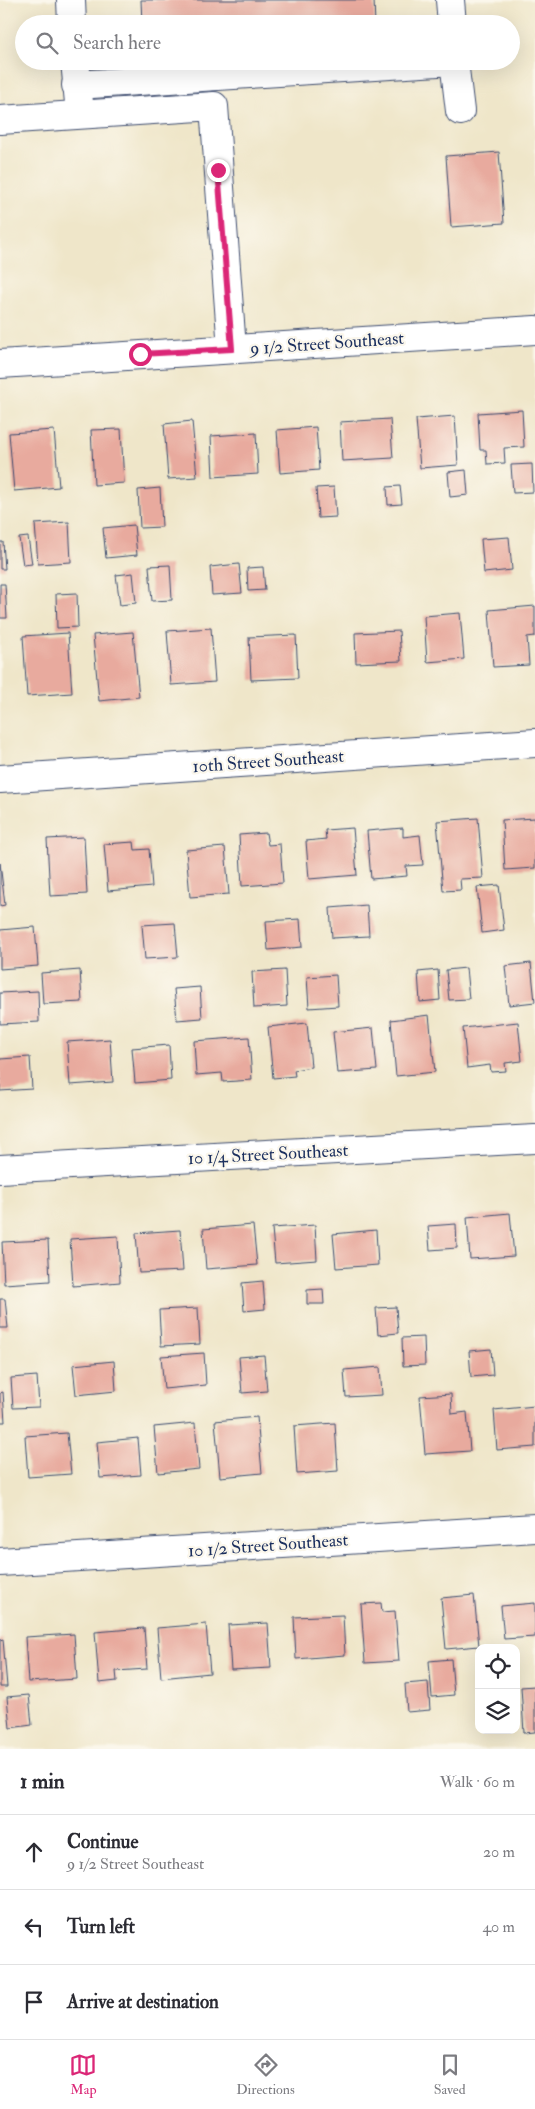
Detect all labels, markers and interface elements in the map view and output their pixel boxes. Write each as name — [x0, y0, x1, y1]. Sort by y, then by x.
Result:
search box — [15, 15, 520, 70]
icon: search — [33, 29, 61, 57]
text: Search here — [73, 31, 161, 55]
route end — [207, 159, 230, 182]
street label: 9 1/2 Street Southeast — [247, 327, 405, 360]
route start — [129, 343, 152, 366]
street label: 10th Street Southeast — [191, 745, 345, 778]
street label: 10 1/4 Street Southeast — [187, 1139, 349, 1170]
street label: 10 1/2 Street Southeast — [187, 1528, 349, 1563]
map controls — [475, 1644, 520, 1734]
button: locate — [475, 1644, 520, 1689]
button: layers — [475, 1689, 520, 1734]
text: 1 min — [20, 1768, 65, 1795]
text: Walk · 60 m — [440, 1772, 515, 1792]
text: Continue — [67, 1830, 138, 1854]
icon: ahead — [20, 1838, 48, 1866]
text: 20 m — [483, 1842, 515, 1862]
text: 9 1/2 Street Southeast — [67, 1854, 204, 1874]
icon: left — [20, 1913, 48, 1941]
text: Turn left — [67, 1915, 135, 1939]
text: 40 m — [482, 1917, 515, 1937]
icon: arrive — [20, 1988, 48, 2016]
text: Arrive at destination — [67, 1990, 219, 2014]
tab: Map — [69, 2051, 97, 2098]
tab: Directions — [236, 2051, 295, 2098]
tab: Saved — [434, 2051, 466, 2098]

